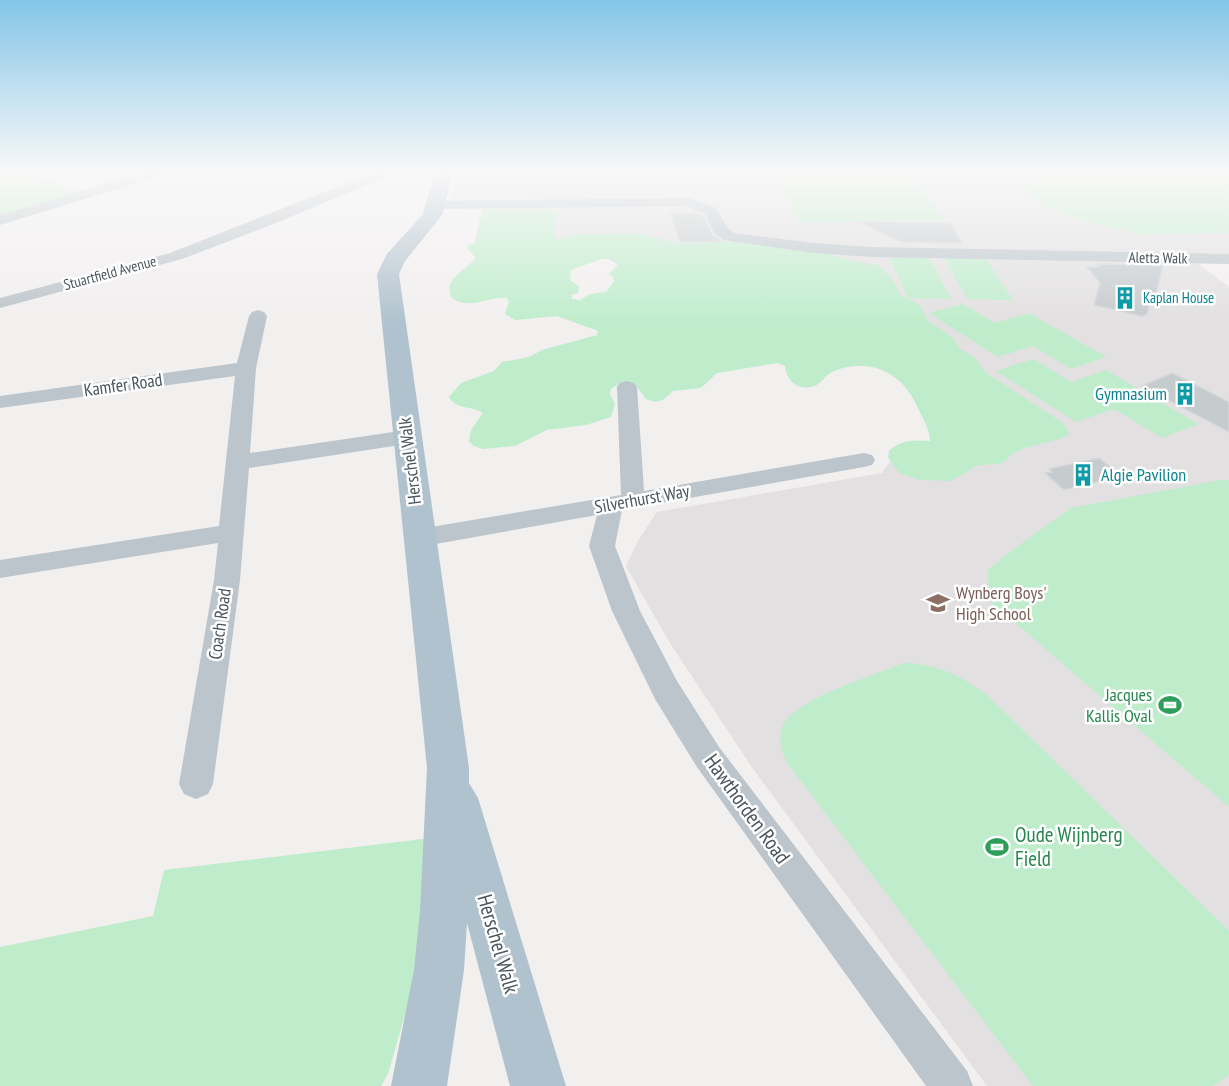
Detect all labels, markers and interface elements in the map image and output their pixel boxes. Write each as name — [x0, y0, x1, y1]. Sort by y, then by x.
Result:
street label: Aletta Walk — [1128, 247, 1188, 268]
street label: Stuartfield Avenue — [61, 251, 158, 294]
building icon: Kaplan House — [1112, 285, 1138, 311]
place label: Kaplan House — [1143, 288, 1214, 307]
street label: Kamfer Road — [82, 368, 164, 401]
building icon: Gymnasium — [1172, 381, 1198, 407]
place label: Gymnasium — [1095, 382, 1167, 405]
street label: Herschel Walk — [393, 416, 426, 506]
building icon: Algie Pavilion — [1070, 462, 1096, 488]
place label: Algie Pavilion — [1101, 463, 1186, 486]
street label: Silverhurst Way — [593, 479, 691, 518]
place label: Wynberg Boys' High School — [956, 581, 1047, 625]
street label: Coach Road — [203, 587, 236, 661]
school or university icon: Wynberg Boys' High School — [925, 590, 951, 616]
place label: Jacques Kallis Oval — [1086, 683, 1153, 727]
sports icon: Jacques Kallis Oval — [1157, 692, 1183, 718]
street label: Hawthorden Road — [699, 749, 796, 869]
place label: Oude Wijnberg Field — [1015, 821, 1123, 872]
sports icon: Oude Wijnberg Field — [984, 834, 1010, 860]
street label: Herschel Walk — [471, 891, 526, 997]

